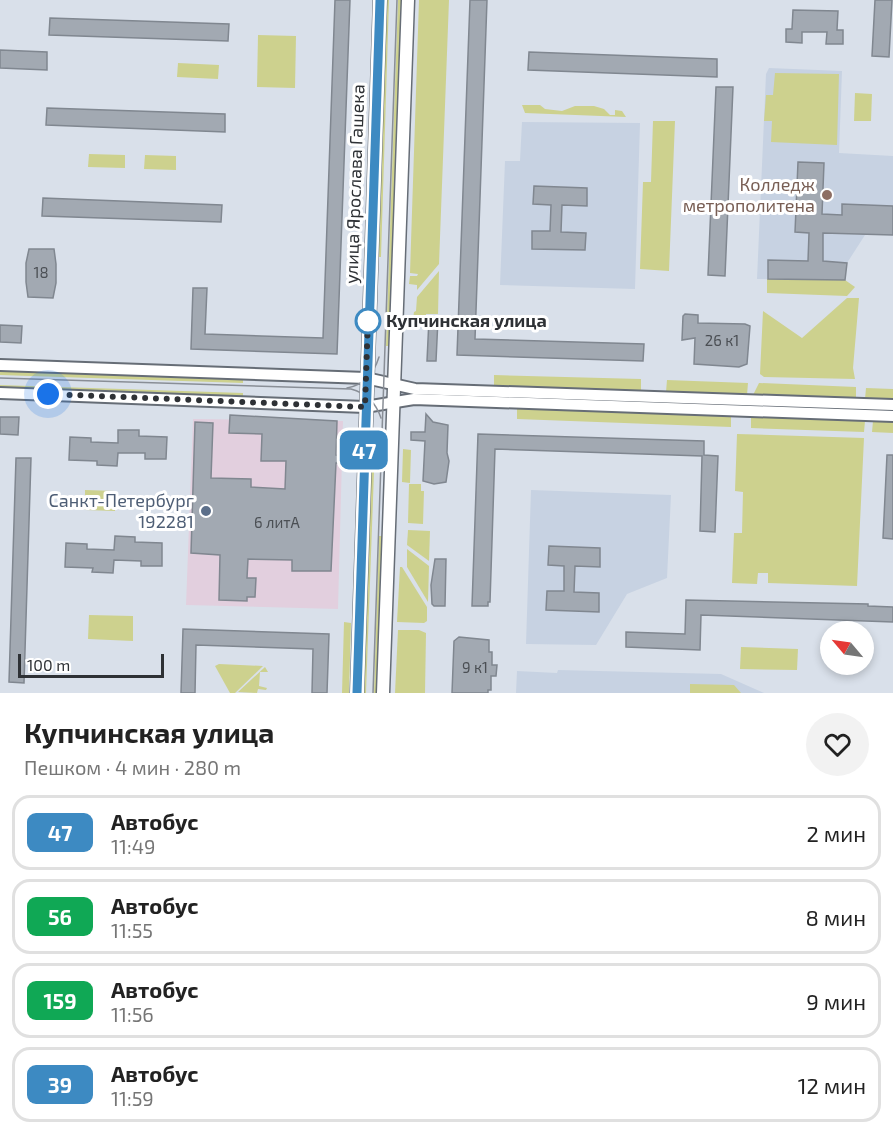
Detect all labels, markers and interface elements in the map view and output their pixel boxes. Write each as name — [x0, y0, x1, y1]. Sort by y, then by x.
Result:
street label: улица Ярослава Гашека — [340, 84, 368, 284]
place label: Колледж метрополитена — [683, 173, 815, 216]
marker: Колледж метрополитена — [820, 188, 834, 202]
house number: 18 — [33, 263, 49, 281]
marker: Купчинская улица — [355, 308, 381, 334]
place label: Купчинская улица — [386, 309, 547, 331]
house number: 26 к1 — [705, 331, 739, 349]
your location — [33, 379, 63, 409]
line badge: 47 — [337, 430, 391, 470]
text: 47 — [352, 438, 376, 463]
place label: Санкт-Петербург 192281 — [49, 489, 194, 532]
marker: Санкт-Петербург 192281 — [199, 504, 213, 518]
house number: 6 литА — [254, 513, 301, 531]
north arrow — [820, 621, 874, 675]
map controls — [820, 621, 874, 675]
scale bar — [18, 651, 164, 678]
text: 100 m — [27, 655, 70, 674]
house number: 9 к1 — [462, 658, 488, 676]
button: heart — [806, 713, 869, 776]
text: Купчинская улица — [24, 715, 274, 749]
text: Пешком · 4 мин · 280 m — [24, 755, 241, 779]
text: Автобус — [111, 808, 199, 834]
text: 47 — [48, 820, 72, 845]
text: 2 мин — [807, 820, 866, 846]
text: 11:49 — [111, 834, 155, 858]
text: Автобус — [111, 892, 199, 918]
text: 56 — [48, 904, 72, 929]
text: 8 мин — [806, 904, 866, 930]
text: 11:55 — [111, 918, 153, 942]
text: Автобус — [111, 976, 199, 1002]
text: 159 — [43, 988, 77, 1013]
text: 9 мин — [806, 988, 866, 1014]
text: 11:56 — [111, 1002, 154, 1026]
text: Автобус — [111, 1060, 199, 1086]
text: 39 — [48, 1072, 72, 1097]
text: 12 мин — [798, 1072, 866, 1098]
text: 11:59 — [111, 1086, 154, 1110]

